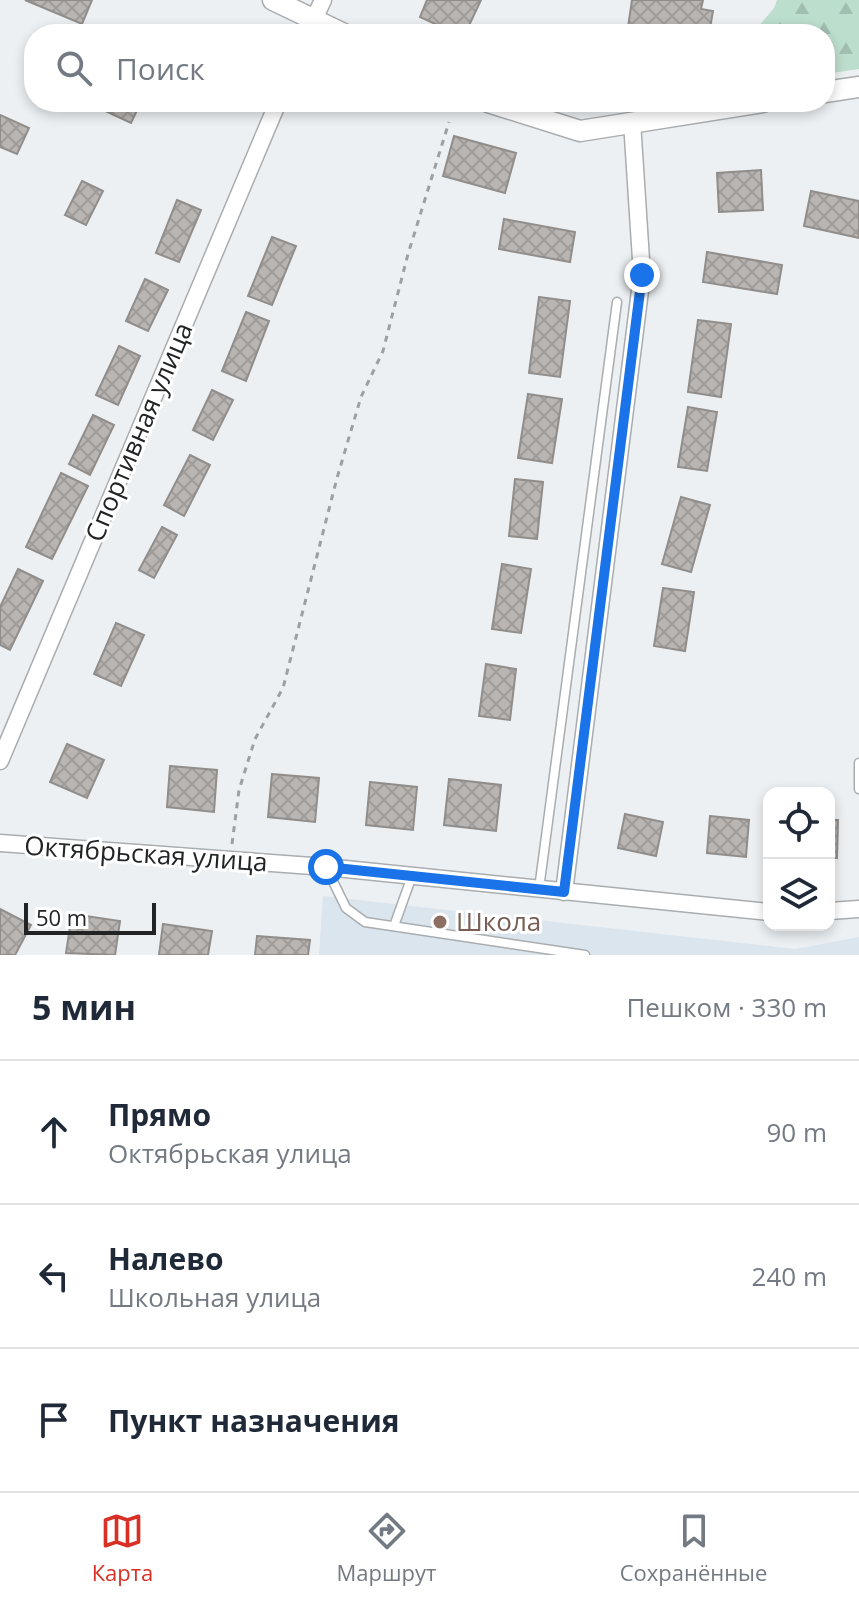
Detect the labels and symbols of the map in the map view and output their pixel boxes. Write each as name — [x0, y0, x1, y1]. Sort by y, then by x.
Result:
route end — [624, 257, 660, 293]
street label: Спортивная улица — [76, 316, 201, 547]
street label: Октябрьская улица — [23, 827, 269, 879]
route start — [308, 849, 344, 885]
scale bar — [24, 899, 156, 935]
place label: Школа — [456, 903, 541, 939]
marker: Школа — [431, 913, 449, 931]

